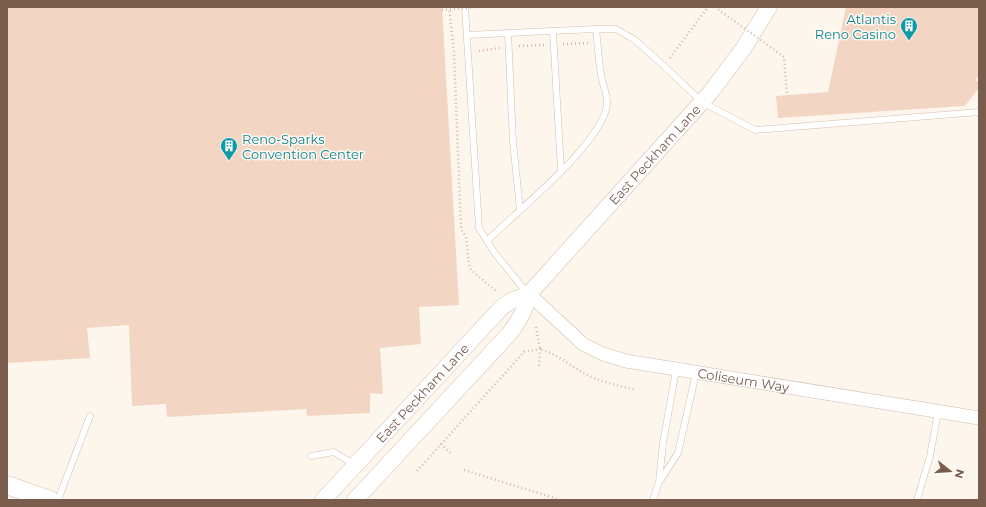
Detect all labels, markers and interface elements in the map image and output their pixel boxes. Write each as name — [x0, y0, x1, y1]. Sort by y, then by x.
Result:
place label: Atlantis Reno Casino — [815, 11, 896, 42]
building icon: Atlantis Reno Casino — [899, 16, 919, 41]
street label: East Peckham Lane — [605, 101, 704, 208]
place label: Reno-Sparks Convention Center — [242, 131, 364, 162]
building icon: Reno-Sparks Convention Center — [219, 136, 239, 161]
street label: East Peckham Lane — [373, 340, 472, 446]
street label: Coliseum Way — [697, 365, 791, 395]
north arrow — [930, 451, 970, 491]
text: N — [952, 468, 968, 480]

